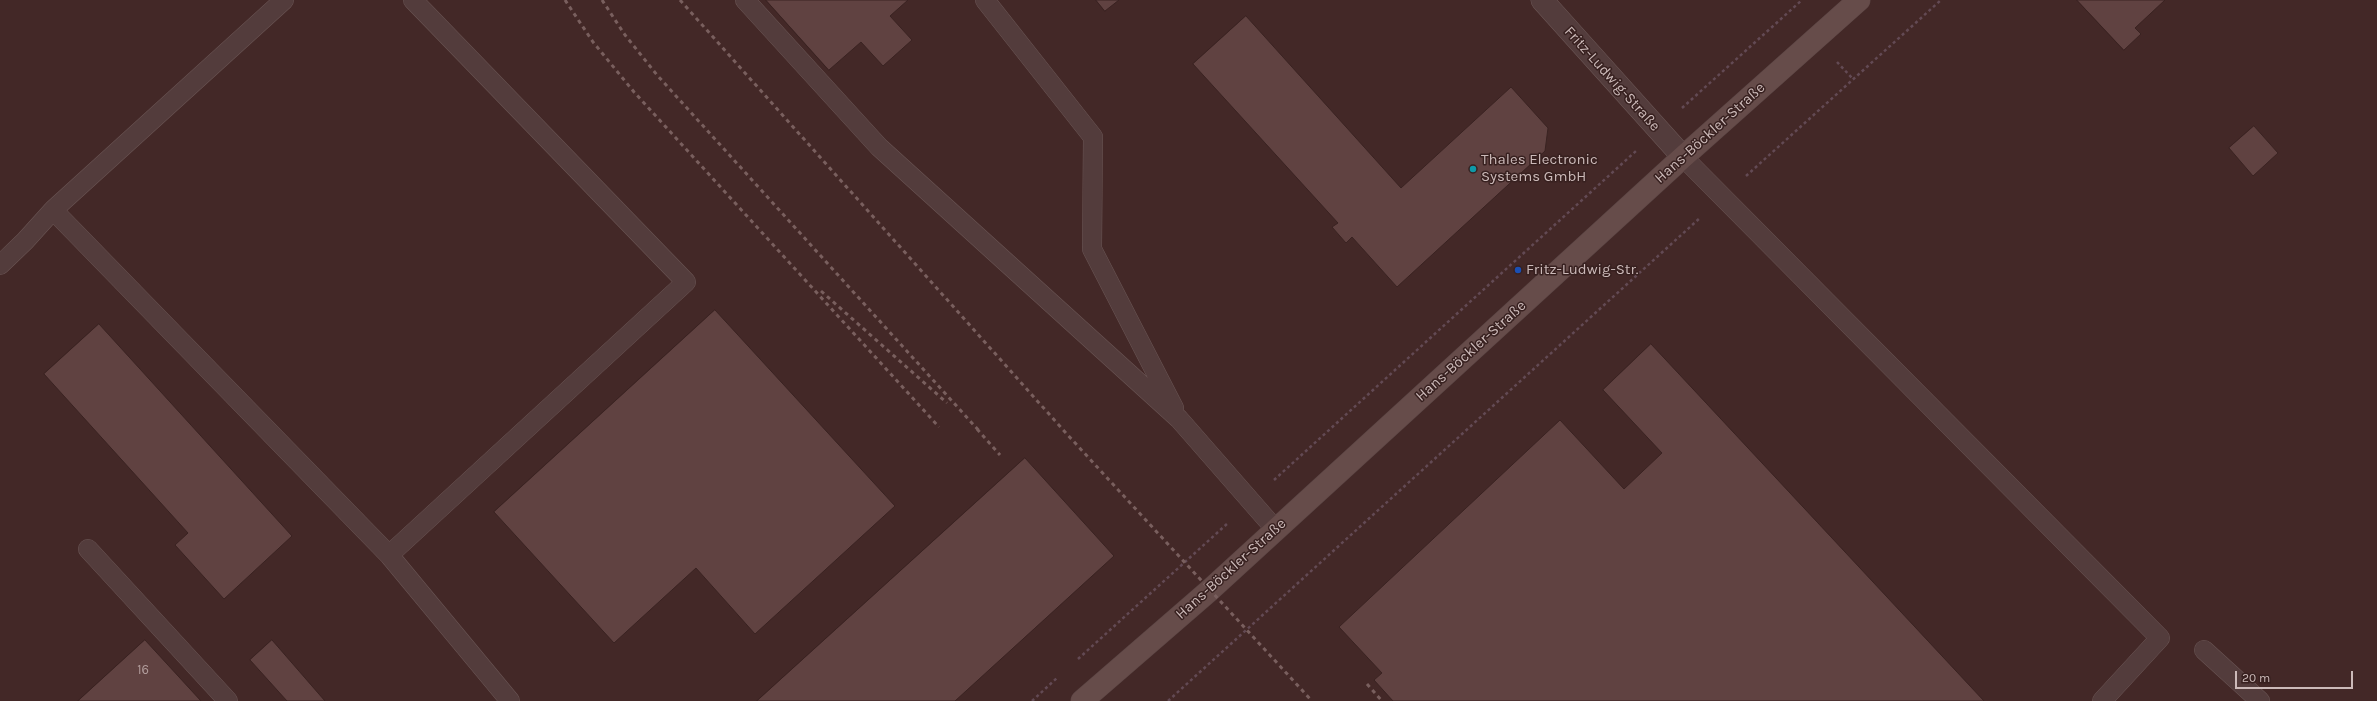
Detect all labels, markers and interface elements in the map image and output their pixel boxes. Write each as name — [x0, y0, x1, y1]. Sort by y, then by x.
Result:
street label: Fritz-Ludwig-Straße — [1560, 23, 1664, 135]
street label: Hans-Böckler-Straße — [1651, 79, 1769, 187]
place label: Thales Electronic Systems GmbH — [1481, 151, 1598, 186]
marker: Thales Electronic Systems GmbH — [1468, 164, 1478, 174]
place label: Fritz-Ludwig-Str. — [1526, 261, 1639, 279]
marker: Fritz-Ludwig-Str. — [1513, 265, 1523, 275]
street label: Hans-Böckler-Straße — [1412, 297, 1530, 405]
street label: Hans-Böckler-Straße — [1172, 515, 1290, 623]
house number: 16 — [137, 662, 149, 678]
scale bar — [2237, 663, 2355, 689]
text: 20 m — [2242, 671, 2270, 685]

